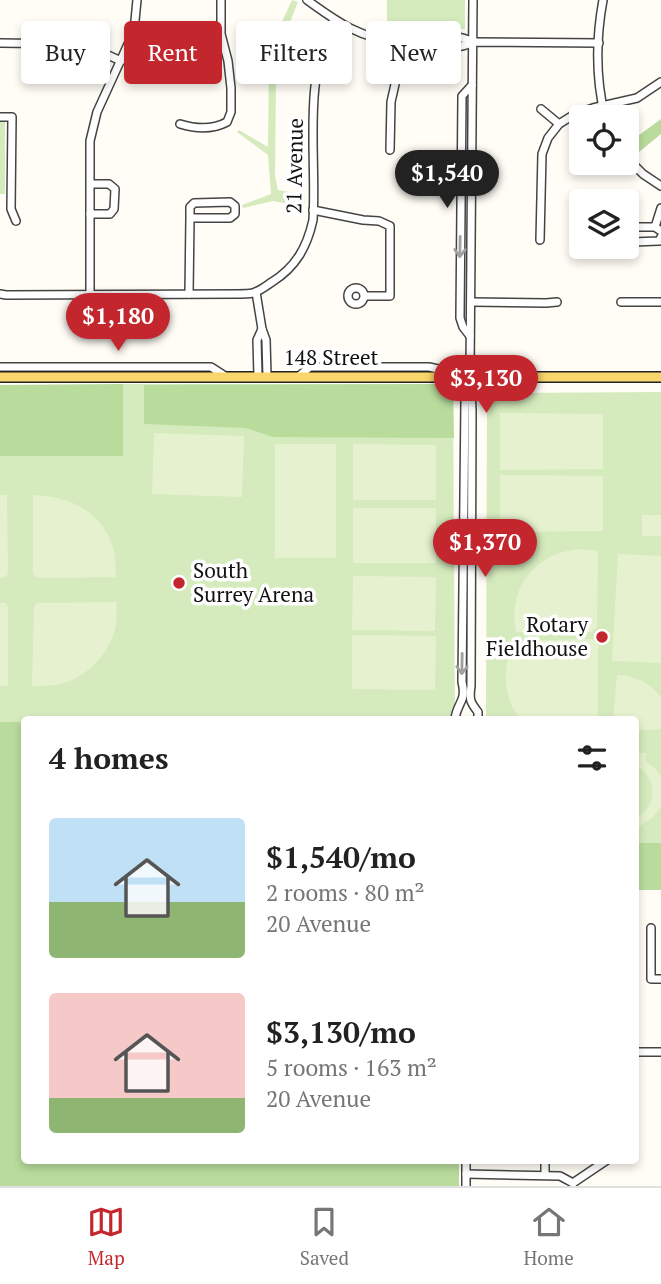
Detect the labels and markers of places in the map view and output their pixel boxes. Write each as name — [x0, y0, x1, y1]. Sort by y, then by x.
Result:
pin: $1,540 — [390, 150, 504, 210]
pin: $1,180 — [61, 294, 175, 353]
pin: $3,130 — [429, 356, 543, 415]
pin: $1,370 — [428, 520, 542, 579]
place label: South Surrey Arena — [193, 556, 314, 608]
marker: South Surrey Arena — [171, 575, 187, 591]
place label: Rotary Fieldhouse — [486, 610, 588, 662]
marker: Rotary Fieldhouse — [594, 629, 610, 645]

